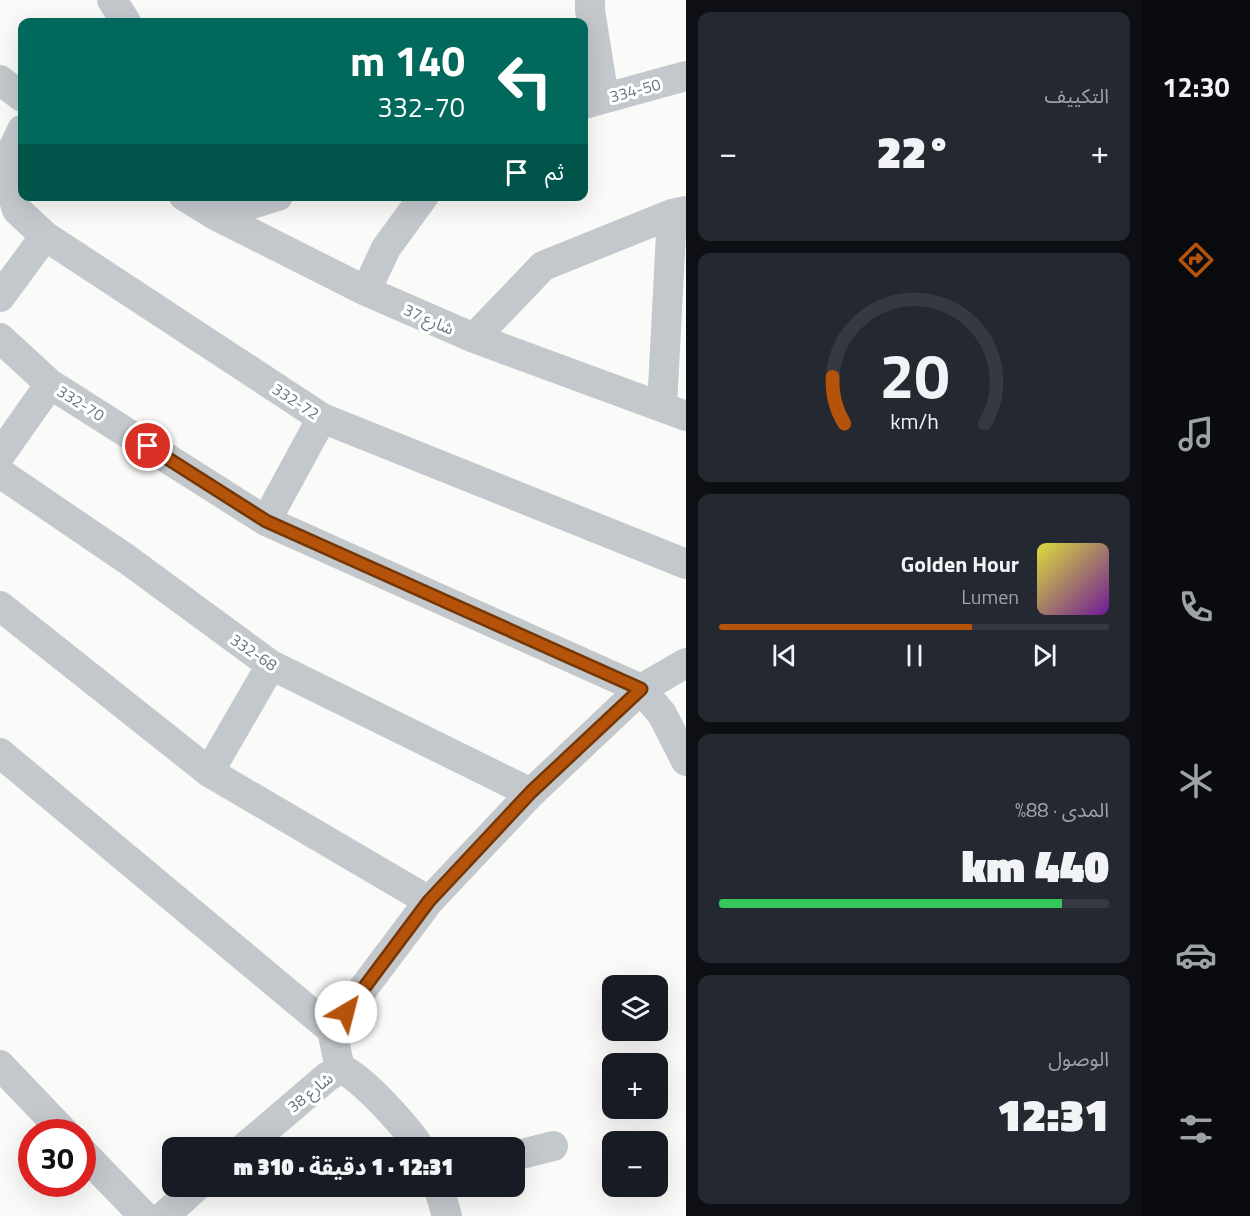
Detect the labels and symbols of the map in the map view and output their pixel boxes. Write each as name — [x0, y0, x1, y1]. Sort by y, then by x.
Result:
street label: 334-50 — [607, 72, 663, 108]
street label: شارع 37 — [400, 297, 458, 342]
street label: 332-72 — [268, 377, 324, 425]
street label: 332-70 — [53, 379, 109, 427]
pin — [122, 420, 173, 471]
street label: 332-68 — [226, 628, 282, 676]
position arrow — [314, 980, 378, 1044]
street label: شارع 38 — [282, 1066, 339, 1119]
speed limit sign: 30 — [18, 1119, 96, 1197]

